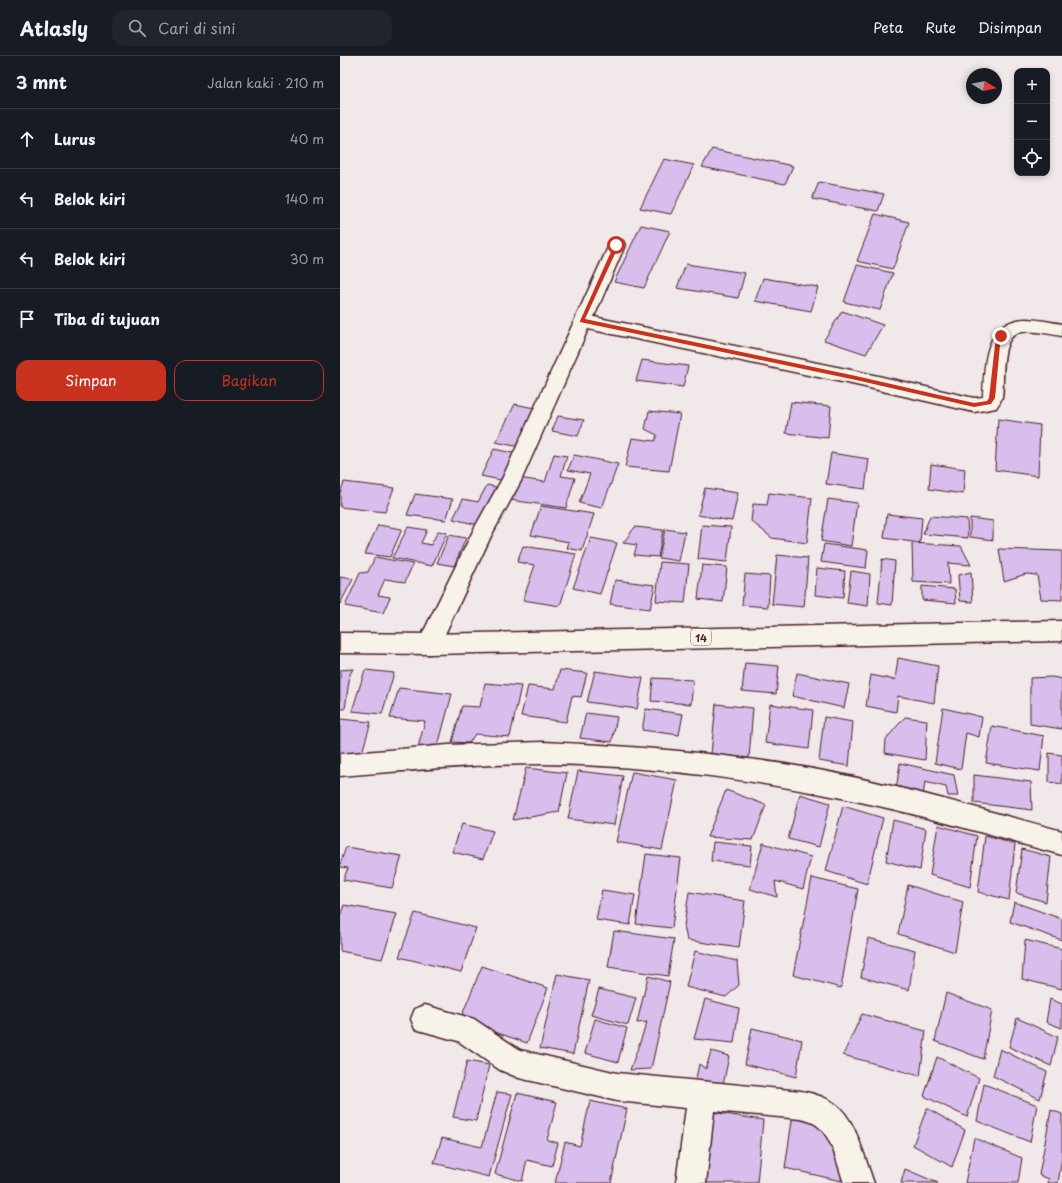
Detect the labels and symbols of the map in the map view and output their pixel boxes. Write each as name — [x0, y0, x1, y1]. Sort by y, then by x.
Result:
north arrow — [966, 68, 1002, 104]
route start — [607, 236, 625, 254]
route end — [992, 327, 1010, 345]
road number: 14 — [691, 629, 711, 645]

